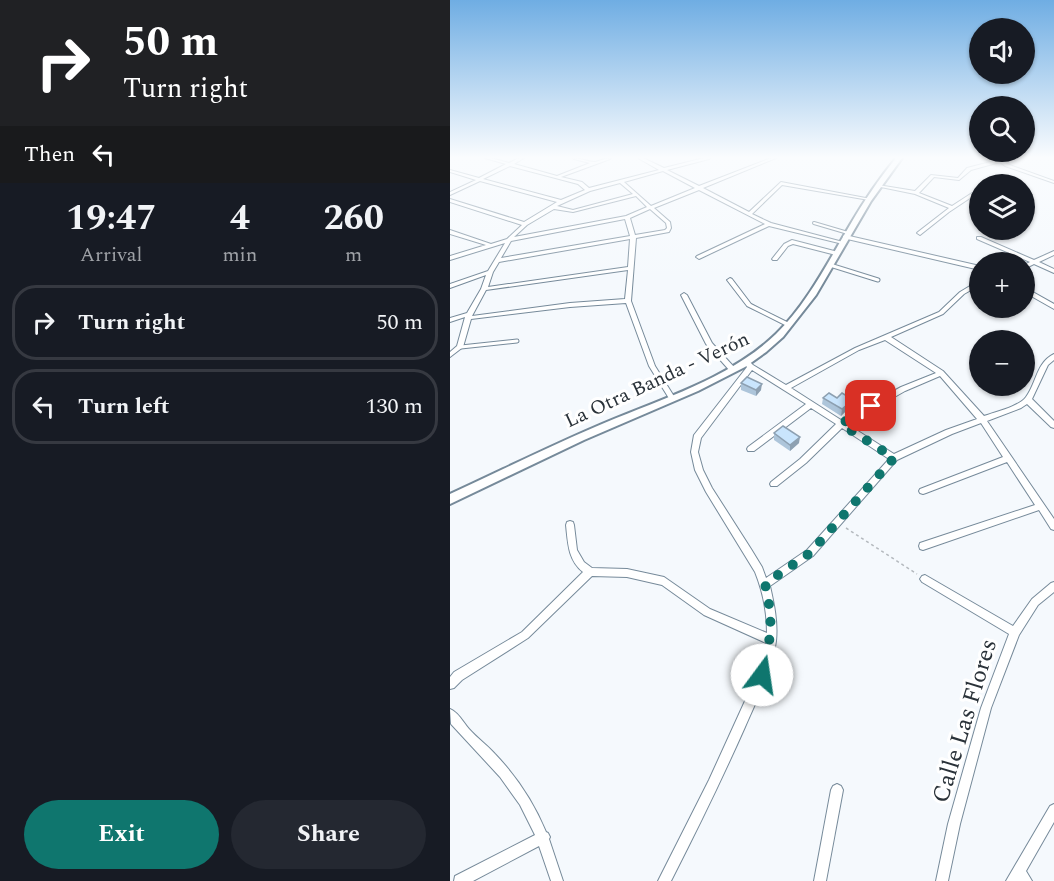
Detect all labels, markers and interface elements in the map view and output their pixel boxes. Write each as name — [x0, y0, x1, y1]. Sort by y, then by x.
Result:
text: 50 m — [123, 11, 218, 74]
map controls — [969, 18, 1035, 396]
button: sound — [969, 18, 1035, 84]
icon: right — [24, 24, 102, 102]
text: Turn right — [123, 68, 248, 110]
button: search — [969, 96, 1035, 162]
text: Then — [24, 138, 75, 171]
icon: left — [87, 138, 120, 171]
button: layers — [969, 174, 1035, 240]
text: 19:47 — [66, 191, 156, 246]
text: 4 — [230, 191, 250, 246]
text: 260 — [323, 191, 384, 246]
text: Arrival — [80, 240, 142, 270]
text: min — [222, 240, 257, 270]
text: m — [345, 240, 362, 270]
button: + — [969, 252, 1035, 318]
icon: right — [27, 306, 60, 339]
text: Turn right — [78, 306, 185, 339]
text: 50 m — [377, 306, 423, 339]
street label: La Otra Banda - Verón — [560, 324, 754, 436]
button: − — [969, 330, 1035, 396]
pin — [845, 380, 896, 431]
icon: arrive — [854, 389, 887, 422]
icon: left — [27, 390, 60, 423]
text: Turn left — [78, 390, 170, 423]
text: 130 m — [366, 390, 423, 423]
street label: Calle Las Flores — [923, 635, 1007, 807]
position arrow — [730, 643, 794, 707]
button: Exit — [24, 800, 219, 869]
button: Share — [231, 800, 426, 869]

